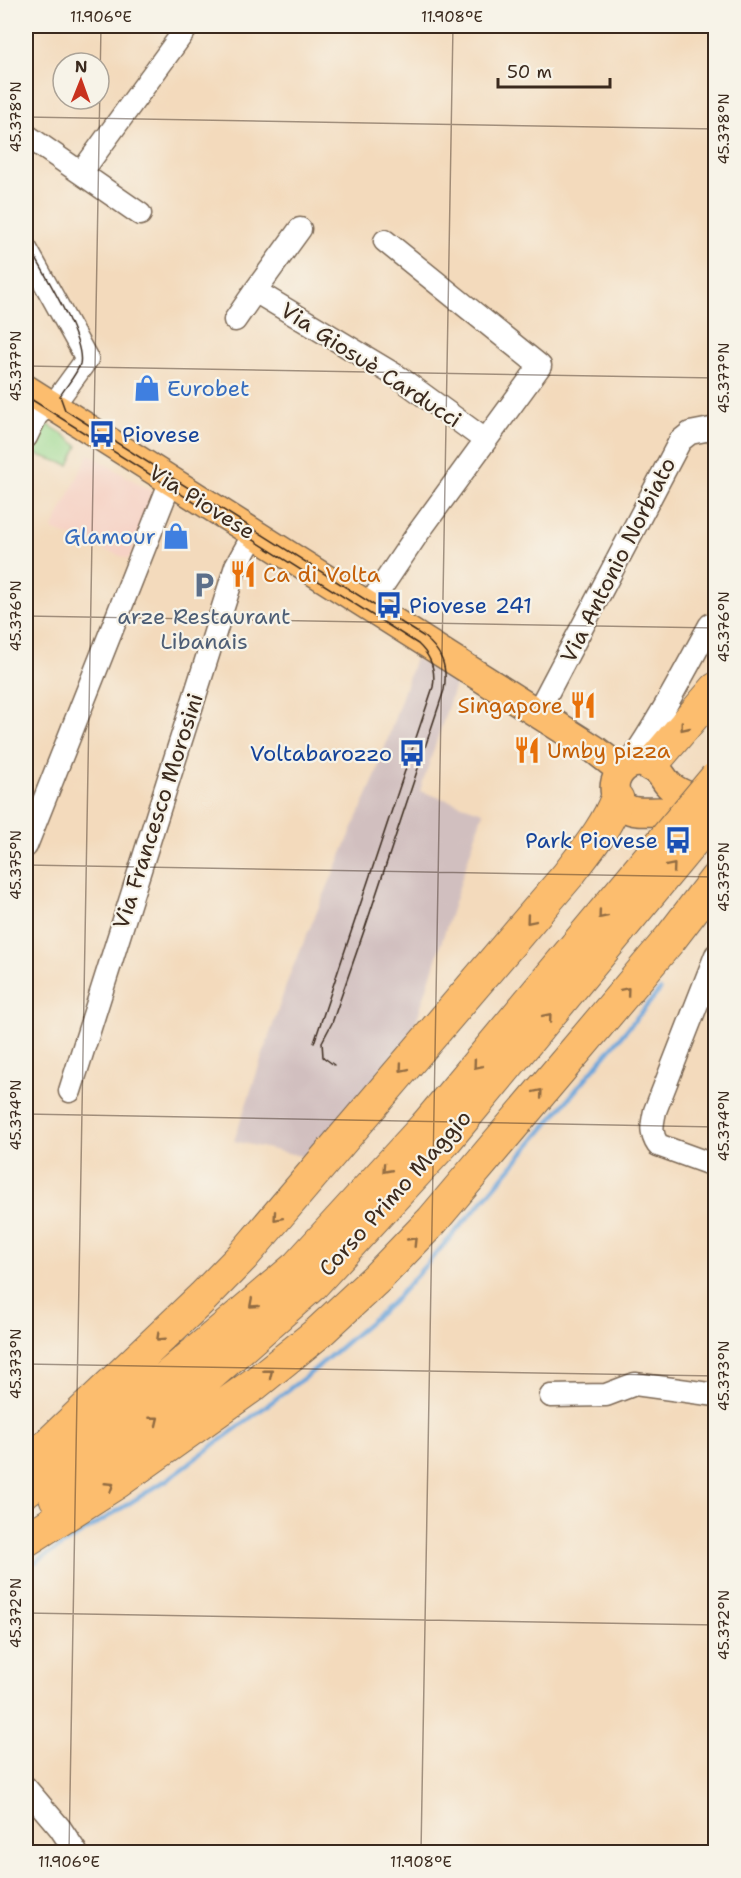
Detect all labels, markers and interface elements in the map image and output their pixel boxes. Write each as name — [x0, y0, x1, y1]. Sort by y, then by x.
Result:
text: 11.906°E — [70, 7, 132, 27]
text: 11.908°E — [421, 7, 483, 27]
north arrow — [51, 51, 111, 111]
scale bar — [498, 51, 610, 89]
text: N — [75, 56, 88, 77]
text: 50 m — [507, 60, 552, 84]
text: 45.378°N — [6, 81, 26, 153]
text: 45.378°N — [714, 93, 734, 165]
street label: Via Giosuè Carducci — [275, 296, 467, 434]
text: 45.377°N — [6, 331, 26, 401]
text: 45.377°N — [714, 343, 734, 413]
shop icon: Eurobet — [132, 373, 162, 403]
place label: Eurobet — [167, 374, 250, 403]
bus stop icon: Piovese — [87, 419, 117, 449]
place label: Piovese — [122, 420, 200, 449]
street label: Via Antonio Norbiato — [554, 452, 682, 668]
street label: Via Piovese — [143, 458, 261, 546]
shop icon: Glamour — [161, 521, 191, 551]
place label: Glamour — [64, 522, 156, 551]
restaurant icon: Ca di Volta — [228, 559, 258, 589]
place label: Ca di Volta — [263, 560, 381, 589]
parking icon: arze Restaurant Libanais — [189, 570, 219, 600]
text: 45.376°N — [6, 580, 26, 652]
bus stop icon: Piovese 241 — [374, 590, 404, 620]
place label: Piovese 241 — [409, 591, 532, 620]
text: 45.376°N — [714, 591, 734, 663]
place label: arze Restaurant Libanais — [117, 602, 291, 656]
street label: Via Francesco Morosini — [106, 689, 210, 933]
restaurant icon: Singapore — [568, 690, 598, 720]
place label: Singapore — [457, 691, 563, 720]
one-way arrow — [680, 720, 691, 731]
restaurant icon: Umby pizza — [512, 735, 542, 765]
place label: Umby pizza — [547, 736, 671, 765]
bus stop icon: Voltabarozzo — [397, 738, 427, 768]
place label: Voltabarozzo — [250, 739, 392, 768]
bus stop icon: Park Piovese — [663, 825, 693, 855]
place label: Park Piovese — [525, 826, 658, 855]
text: 45.375°N — [6, 830, 26, 900]
text: 45.375°N — [714, 842, 734, 912]
one-way arrow — [665, 863, 676, 874]
one-way arrow — [598, 908, 609, 919]
one-way arrow — [526, 913, 537, 924]
one-way arrow — [618, 987, 629, 998]
one-way arrow — [540, 1013, 551, 1024]
one-way arrow — [473, 1058, 484, 1069]
one-way arrow — [400, 1061, 411, 1072]
text: 45.374°N — [6, 1079, 26, 1151]
one-way arrow — [532, 1089, 543, 1100]
text: 45.374°N — [714, 1090, 734, 1162]
street label: Corso Primo Maggio — [312, 1103, 478, 1283]
one-way arrow — [382, 1162, 393, 1173]
one-way arrow — [273, 1210, 284, 1220]
one-way arrow — [405, 1237, 416, 1248]
one-way arrow — [249, 1297, 260, 1308]
text: 45.373°N — [6, 1329, 26, 1399]
one-way arrow — [157, 1330, 167, 1341]
text: 45.373°N — [714, 1341, 734, 1411]
one-way arrow — [263, 1369, 274, 1380]
one-way arrow — [148, 1417, 159, 1428]
one-way arrow — [104, 1482, 115, 1493]
text: 45.372°N — [6, 1578, 26, 1648]
text: 45.372°N — [714, 1590, 734, 1660]
text: 11.906°E — [38, 1852, 100, 1872]
text: 11.908°E — [390, 1852, 452, 1872]

